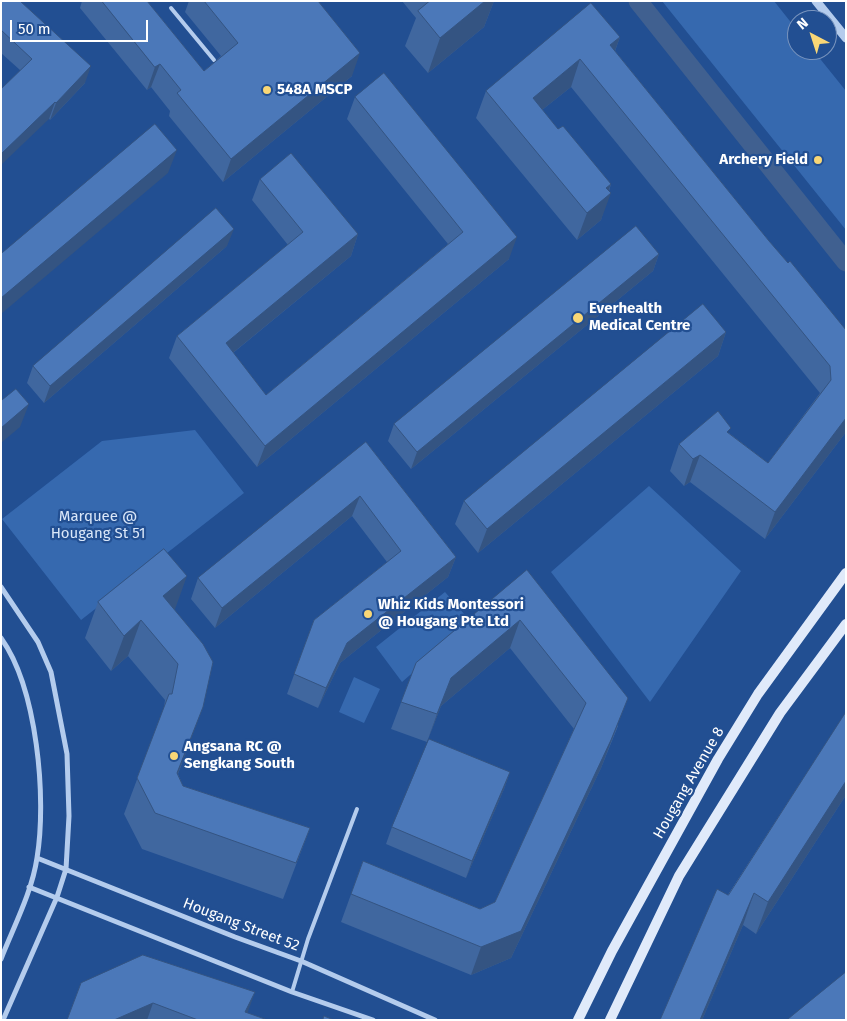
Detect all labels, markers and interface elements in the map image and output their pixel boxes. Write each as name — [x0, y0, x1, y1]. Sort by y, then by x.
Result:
scale bar — [12, 10, 150, 42]
north arrow — [787, 10, 837, 60]
text: N — [794, 14, 812, 33]
text: 50 m — [18, 20, 51, 38]
place label: 548A MSCP — [277, 81, 352, 99]
marker: 548A MSCP — [261, 84, 273, 96]
place label: Archery Field — [719, 151, 808, 169]
marker: Archery Field — [812, 154, 824, 166]
place label: Everhealth Medical Centre — [589, 300, 690, 335]
marker: Everhealth Medical Centre — [571, 311, 585, 325]
park label: Marquee @ Hougang St 51 — [51, 508, 145, 543]
place label: Whiz Kids Montessori @ Hougang Pte Ltd — [378, 596, 524, 631]
marker: Whiz Kids Montessori @ Hougang Pte Ltd — [362, 608, 374, 620]
street label: Hougang Avenue 8 — [650, 724, 728, 842]
place label: Angsana RC @ Sengkang South — [184, 738, 295, 773]
marker: Angsana RC @ Sengkang South — [168, 750, 180, 762]
street label: Hougang Street 52 — [180, 894, 302, 956]

